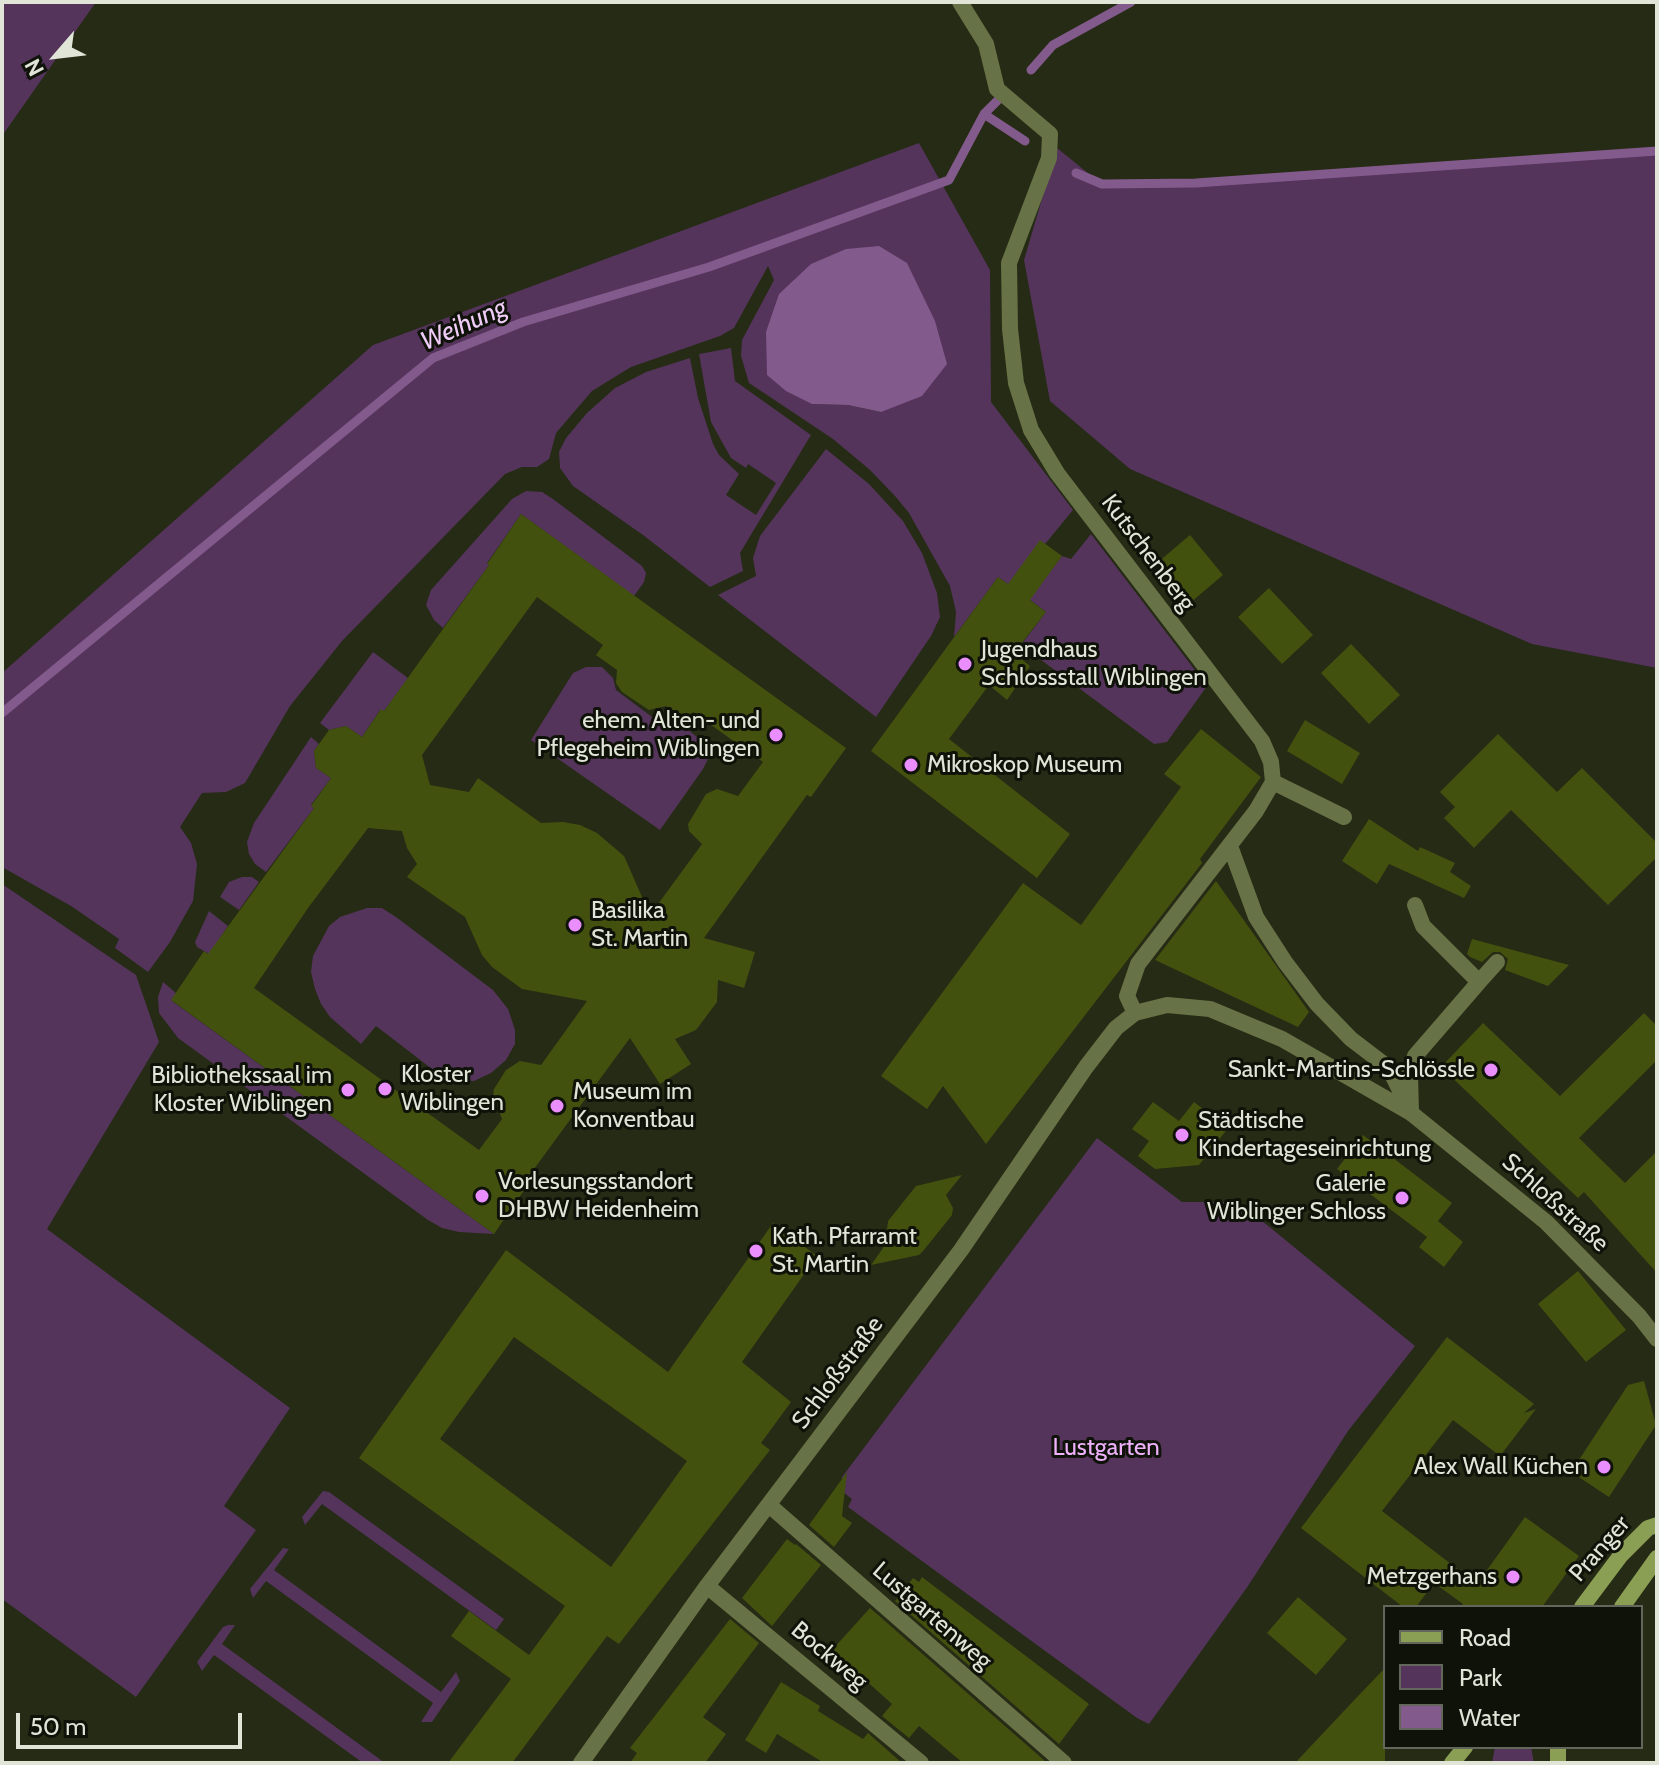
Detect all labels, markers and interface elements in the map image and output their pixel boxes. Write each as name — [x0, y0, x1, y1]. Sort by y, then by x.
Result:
north arrow — [16, 16, 96, 96]
text: N — [19, 54, 50, 81]
water label: Weihung — [416, 292, 512, 358]
street label: Kutschenberg — [1095, 489, 1201, 617]
place label: Jugendhaus Schlossstall Wiblingen — [981, 636, 1207, 692]
marker: Jugendhaus Schlossstall Wiblingen — [956, 655, 974, 673]
place label: ehem. Alten- und Pflegeheim Wiblingen — [537, 707, 760, 763]
marker: ehem. Alten- und Pflegeheim Wiblingen — [767, 726, 785, 744]
place label: Mikroskop Museum — [927, 751, 1122, 779]
marker: Mikroskop Museum — [902, 756, 920, 774]
place label: Basilika St. Martin — [591, 897, 688, 953]
marker: Basilika St. Martin — [566, 916, 584, 934]
place label: Sankt-Martins-Schlössle — [1228, 1056, 1475, 1084]
place label: Kloster Wiblingen — [401, 1061, 504, 1117]
marker: Sankt-Martins-Schlössle — [1482, 1061, 1500, 1079]
place label: Bibliothekssaal im Kloster Wiblingen — [151, 1062, 332, 1118]
place label: Museum im Konventbau — [573, 1078, 695, 1134]
marker: Kloster Wiblingen — [376, 1080, 394, 1098]
marker: Bibliothekssaal im Kloster Wiblingen — [339, 1081, 357, 1099]
marker: Museum im Konventbau — [548, 1097, 566, 1115]
place label: Städtische Kindertageseinrichtung — [1198, 1107, 1431, 1163]
marker: Städtische Kindertageseinrichtung — [1173, 1126, 1191, 1144]
street label: Schloßstraße — [1496, 1148, 1614, 1258]
place label: Vorlesungsstandort DHBW Heidenheim — [498, 1168, 699, 1224]
place label: Galerie Wiblinger Schloss — [1207, 1170, 1386, 1226]
marker: Vorlesungsstandort DHBW Heidenheim — [473, 1187, 491, 1205]
marker: Galerie Wiblinger Schloss — [1393, 1189, 1411, 1207]
place label: Kath. Pfarramt St. Martin — [772, 1223, 917, 1279]
marker: Kath. Pfarramt St. Martin — [747, 1242, 765, 1260]
street label: Schloßstraße — [786, 1311, 890, 1435]
park label: Lustgarten — [1052, 1434, 1160, 1462]
place label: Alex Wall Küchen — [1414, 1453, 1588, 1481]
marker: Alex Wall Küchen — [1595, 1458, 1613, 1476]
street label: Pranger — [1564, 1510, 1636, 1588]
street label: Lustgartenweg — [867, 1556, 997, 1676]
place label: Metzgerhans — [1367, 1563, 1497, 1591]
marker: Metzgerhans — [1504, 1568, 1522, 1586]
legend — [1383, 1605, 1643, 1749]
street label: Bockweg — [785, 1616, 873, 1696]
text: Road — [1459, 1623, 1511, 1652]
text: Park — [1459, 1663, 1502, 1692]
scale bar — [20, 1697, 246, 1747]
text: Water — [1459, 1703, 1520, 1732]
text: 50 m — [30, 1712, 86, 1741]

